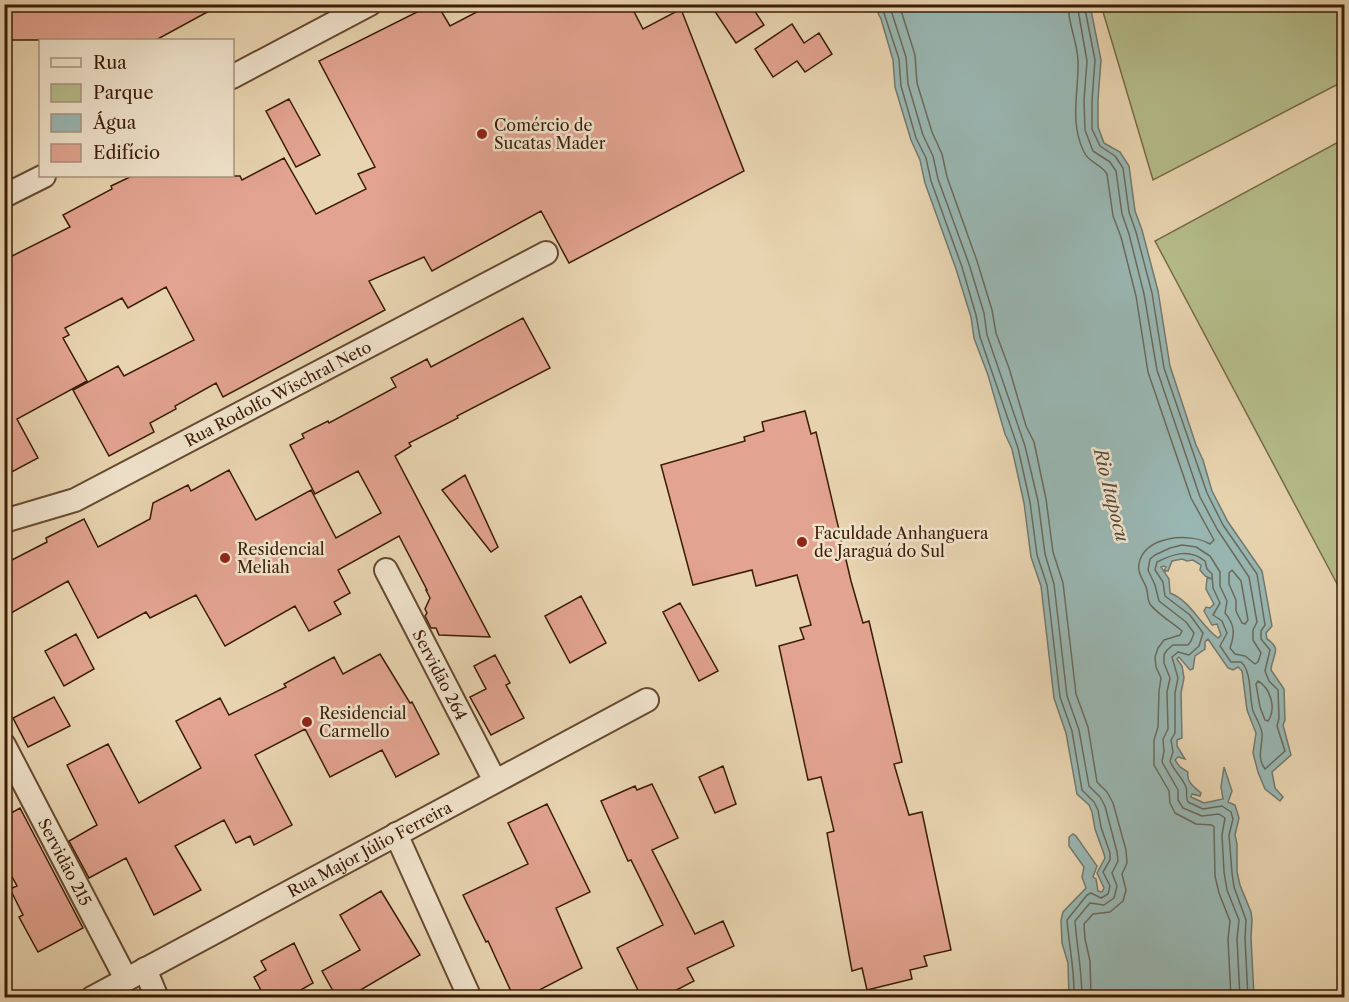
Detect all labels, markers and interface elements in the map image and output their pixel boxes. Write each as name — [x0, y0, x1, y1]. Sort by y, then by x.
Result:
legend — [39, 39, 234, 177]
text: Rua — [93, 52, 127, 74]
text: Parque — [93, 82, 154, 104]
text: Água — [92, 111, 137, 134]
place label: Comércio de Sucatas Mader — [494, 115, 606, 153]
marker: Comércio de Sucatas Mader — [475, 127, 489, 141]
text: Edifício — [93, 142, 160, 164]
street label: Rua Rodolfo Wischral Neto — [181, 336, 375, 451]
water label: Rio Itapocu — [1088, 444, 1133, 544]
place label: Faculdade Anhanguera de Jaraguá do Sul — [814, 523, 989, 561]
marker: Faculdade Anhanguera de Jaraguá do Sul — [795, 535, 809, 549]
place label: Residencial Meliah — [237, 539, 325, 577]
marker: Residencial Meliah — [218, 551, 232, 565]
street label: Servidão 264 — [409, 626, 472, 723]
place label: Residencial Carmello — [319, 703, 407, 741]
marker: Residencial Carmello — [300, 715, 314, 729]
street label: Rua Major Júlio Ferreira — [284, 797, 456, 901]
street label: Servidão 215 — [34, 815, 96, 909]

